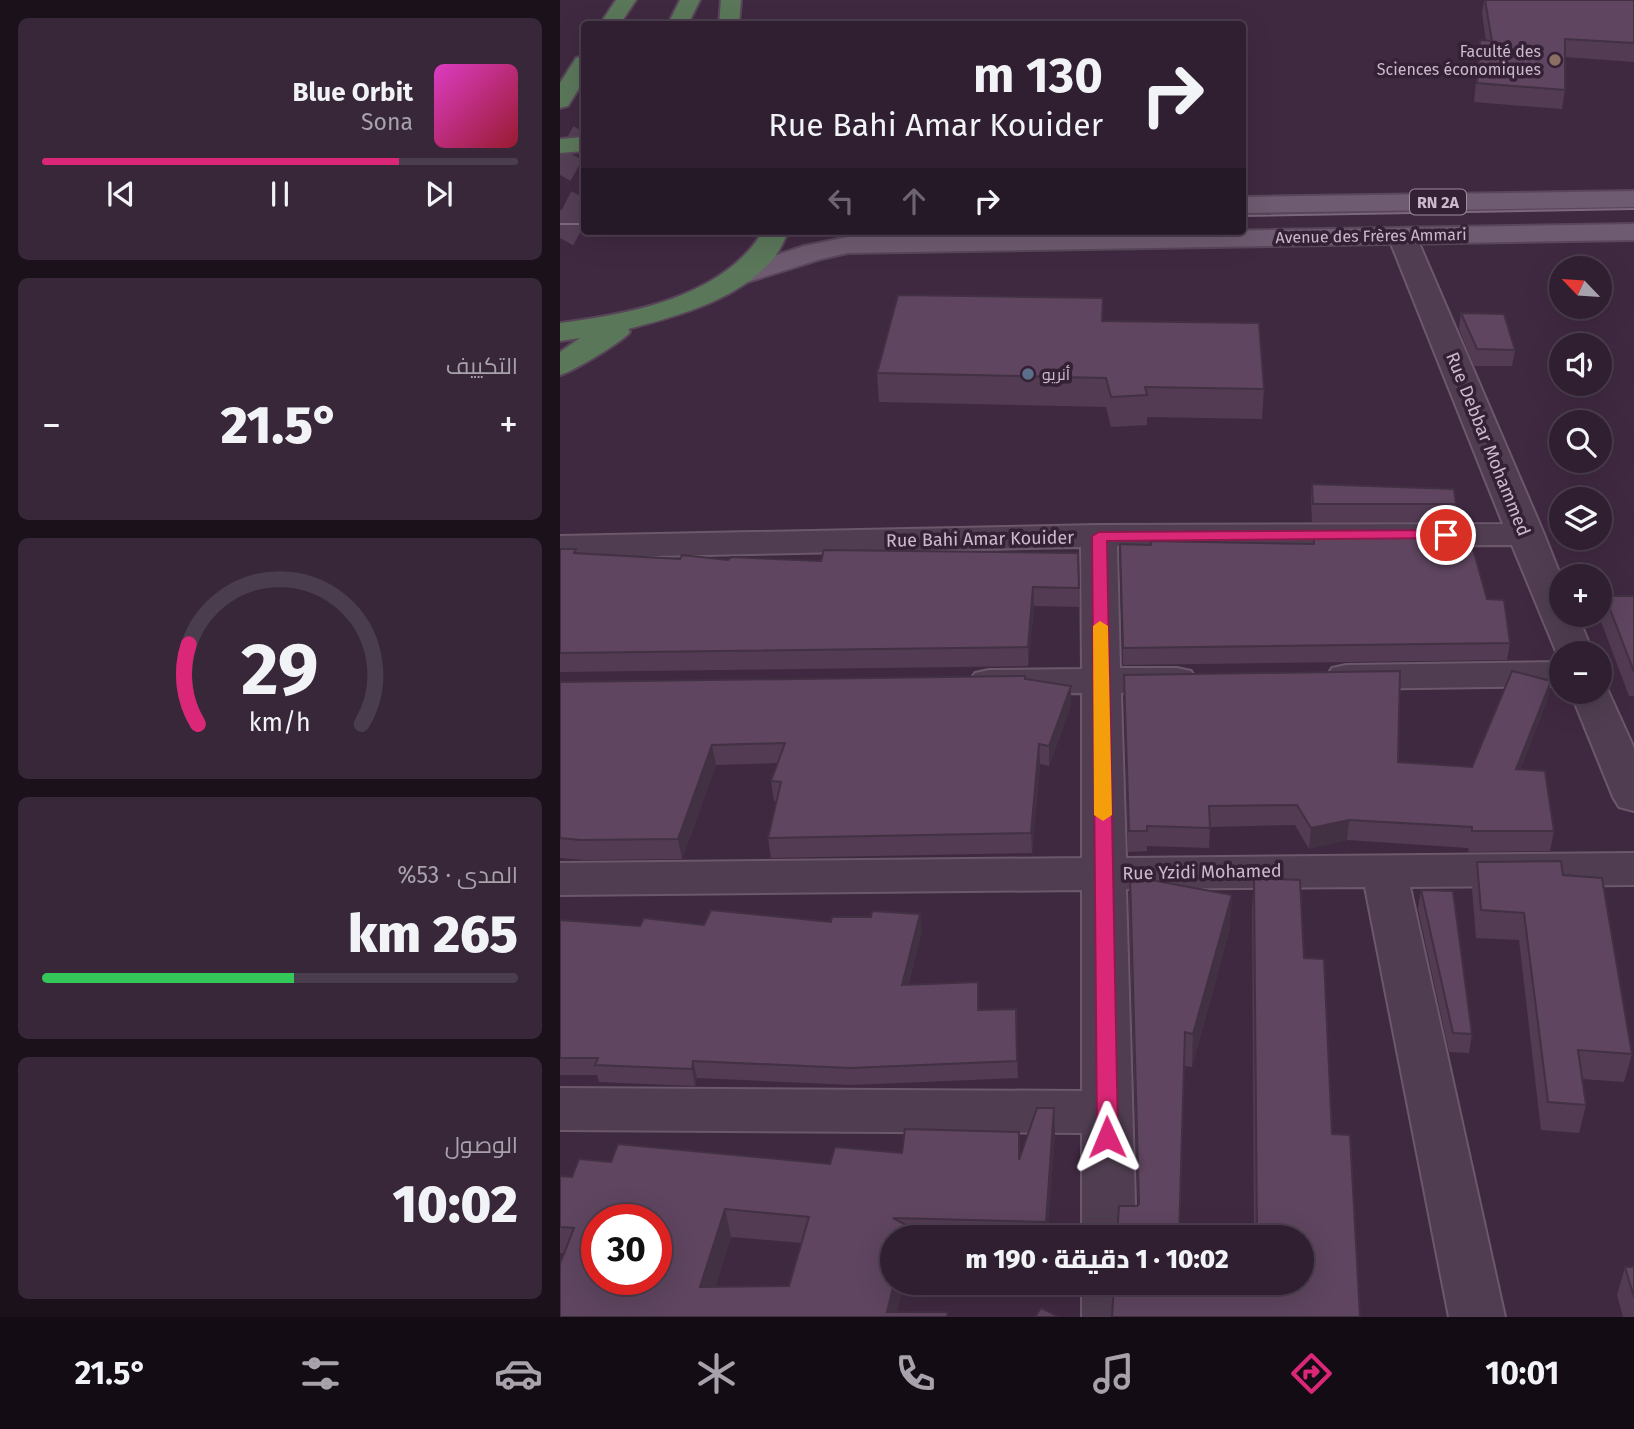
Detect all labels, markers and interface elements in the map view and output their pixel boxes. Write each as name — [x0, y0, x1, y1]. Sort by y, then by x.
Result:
place label: Faculté des Sciences économiques — [1377, 42, 1541, 79]
text: 130 m — [973, 46, 1103, 105]
icon: right — [1127, 49, 1218, 140]
marker: Faculté des Sciences économiques — [1547, 52, 1563, 68]
text: Blue Orbit — [293, 77, 413, 108]
text: Rue Bahi Amar Kouider — [768, 106, 1103, 144]
text: Sona — [361, 108, 413, 136]
icon: previous — [102, 175, 140, 213]
icon: pause — [261, 175, 299, 213]
icon: next — [420, 175, 458, 213]
icon: left — [822, 182, 860, 220]
icon: ahead — [895, 182, 933, 220]
icon: right — [968, 182, 1006, 220]
road number: RN 2A — [1410, 190, 1466, 214]
street label: Avenue des Frères Ammari — [1275, 225, 1467, 247]
north arrow — [1549, 256, 1612, 318]
map controls — [1549, 256, 1612, 704]
button: sound — [1549, 333, 1612, 396]
street label: Rue Debbar Mohammed — [1441, 349, 1535, 539]
text: التكييف — [446, 352, 518, 380]
place label: أنريو — [1042, 365, 1070, 384]
marker: أنريو — [1020, 366, 1036, 382]
text: 21.5° — [221, 394, 339, 457]
text: − — [42, 402, 61, 448]
text: + — [499, 402, 518, 448]
button: search — [1549, 410, 1612, 473]
button: layers — [1549, 487, 1612, 550]
pin — [1416, 505, 1476, 565]
icon: arrive — [1427, 516, 1465, 554]
street label: Rue Bahi Amar Kouider — [886, 526, 1074, 552]
button: + — [1549, 564, 1612, 627]
text: 29 — [241, 627, 319, 714]
button: − — [1549, 641, 1612, 704]
text: km/h — [249, 708, 311, 738]
street label: Rue Yzidi Mohamed — [1122, 860, 1282, 884]
text: المدى · 53% — [397, 861, 518, 889]
text: 265 km — [348, 903, 518, 966]
position arrow — [1070, 1100, 1144, 1174]
text: الوصول — [445, 1131, 518, 1159]
text: 10:02 — [392, 1173, 518, 1236]
speed limit sign: 30 — [581, 1204, 672, 1295]
text: 10:02 · 1 دقيقة · 190 m — [965, 1244, 1229, 1275]
icon: filters — [296, 1349, 345, 1398]
icon: car — [494, 1349, 543, 1398]
icon: climate — [692, 1349, 741, 1398]
icon: phone — [891, 1349, 940, 1398]
icon: music — [1089, 1349, 1138, 1398]
icon: directions — [1287, 1349, 1336, 1398]
text: 21.5° — [75, 1354, 147, 1392]
text: 10:01 — [1485, 1354, 1559, 1392]

